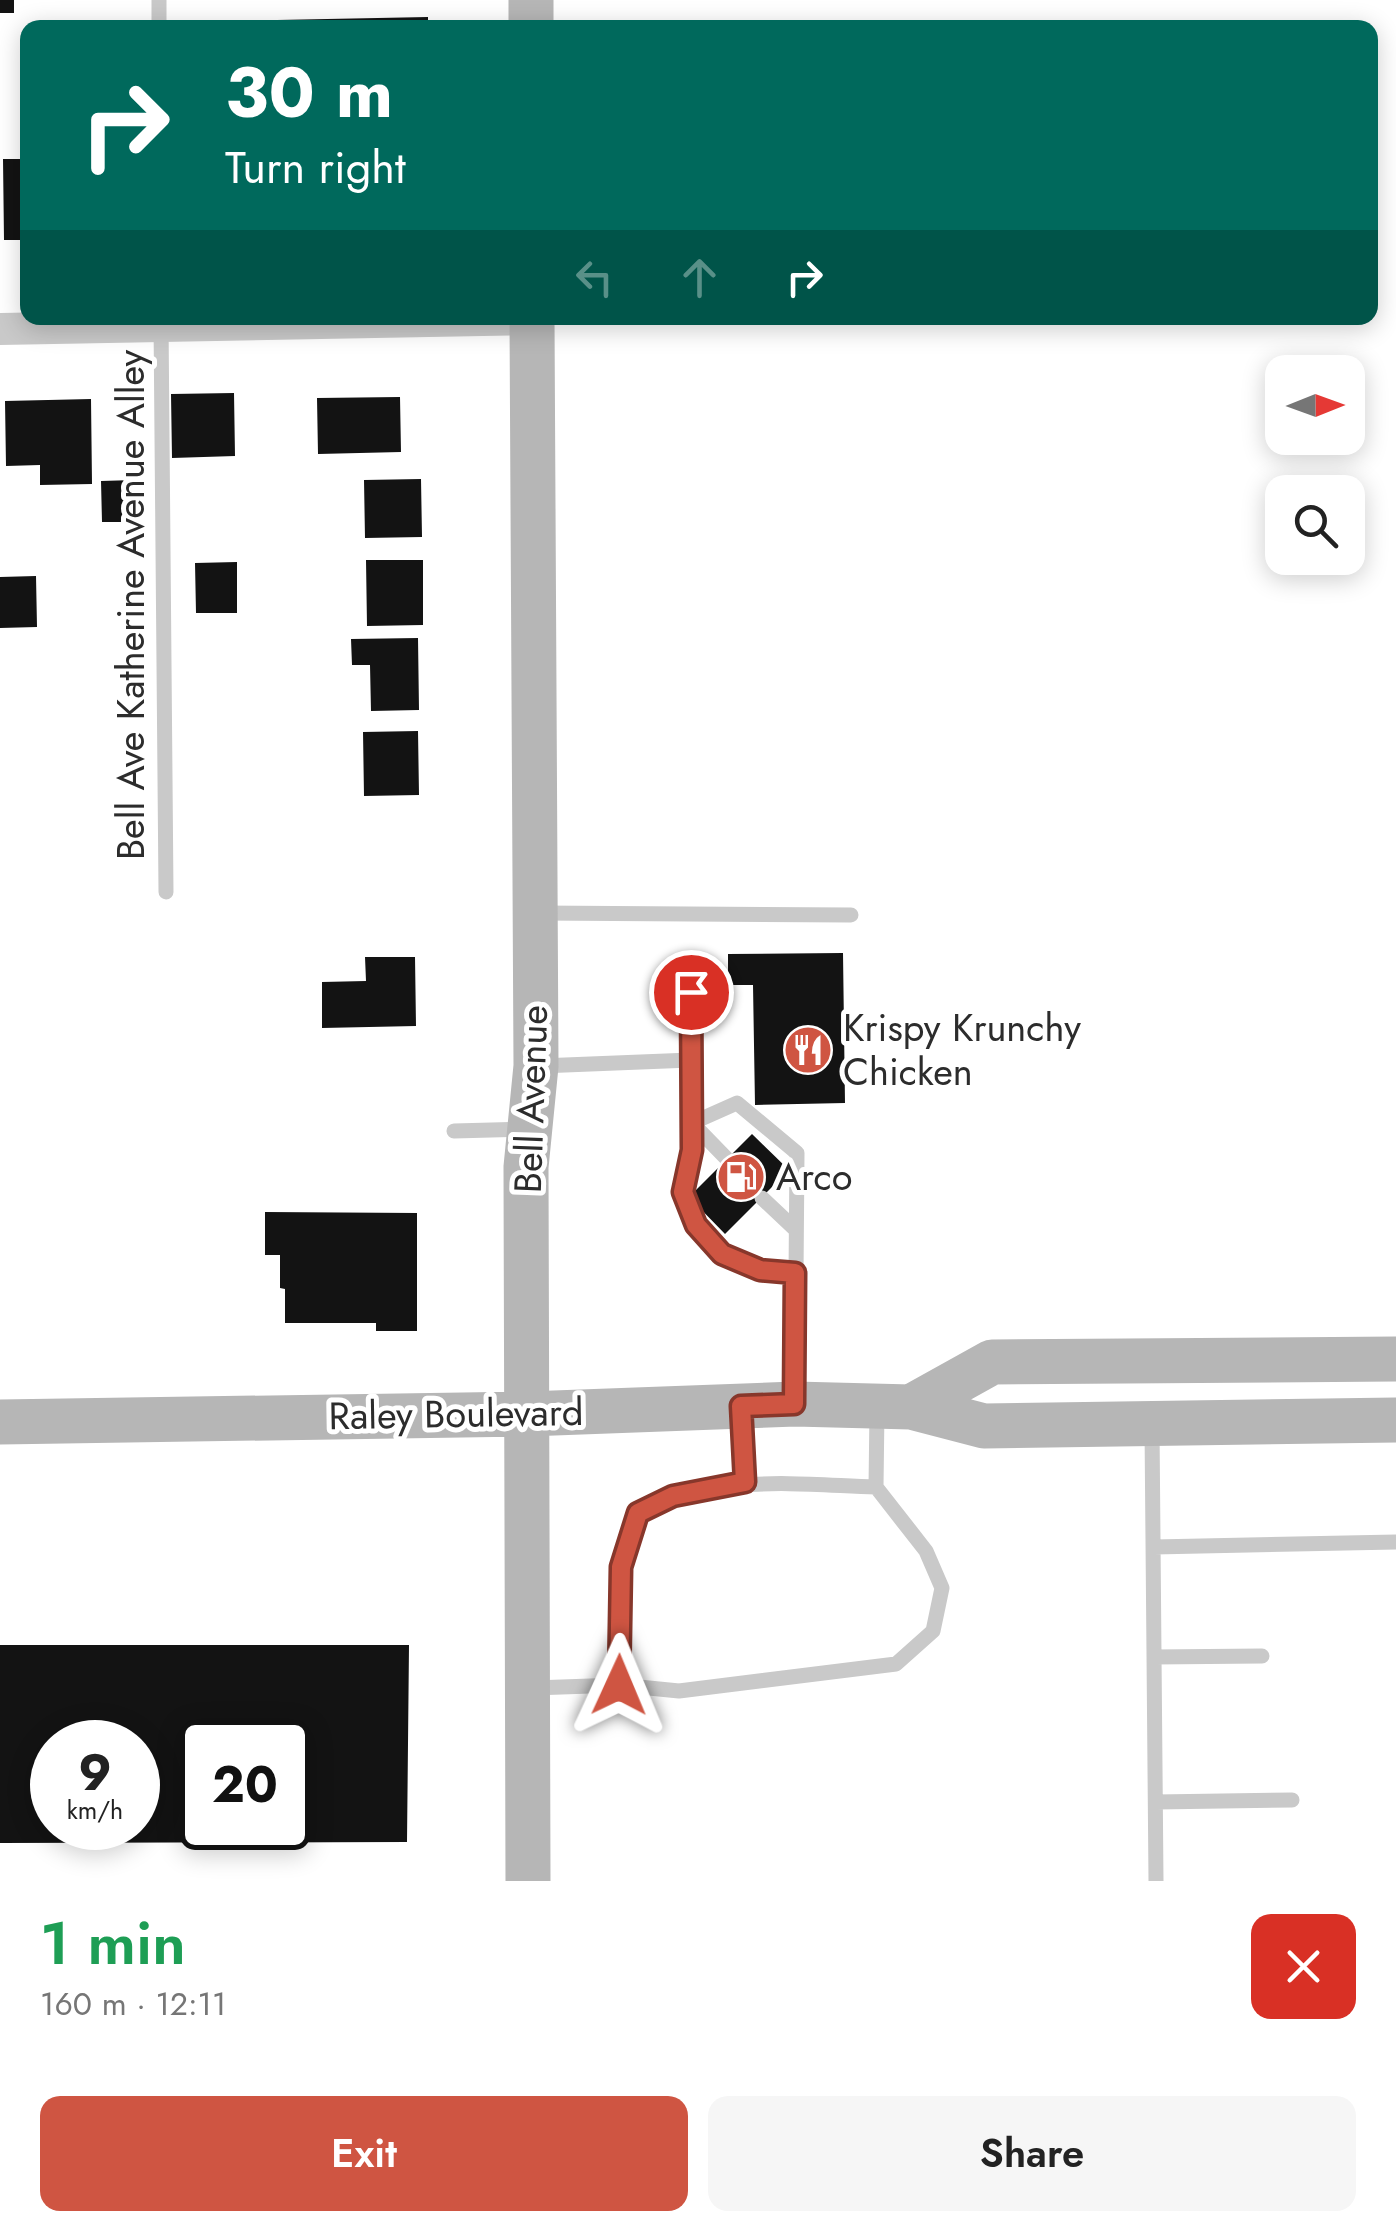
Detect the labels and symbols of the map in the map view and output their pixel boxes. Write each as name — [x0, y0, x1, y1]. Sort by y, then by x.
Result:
street label: Bell Ave Katherine Avenue Alley — [103, 350, 158, 860]
north arrow — [1265, 355, 1365, 455]
pin — [649, 950, 734, 1035]
place label: Krispy Krunchy Chicken — [843, 1000, 1081, 1099]
street label: Bell Avenue — [500, 1004, 561, 1194]
restaurant icon: Krispy Krunchy Chicken — [782, 1024, 834, 1076]
place label: Arco — [776, 1149, 852, 1204]
fuel station icon: Arco — [715, 1151, 767, 1203]
street label: Raley Boulevard — [328, 1384, 584, 1443]
position arrow — [567, 1633, 671, 1737]
speed limit sign: 20 — [180, 1720, 310, 1850]

